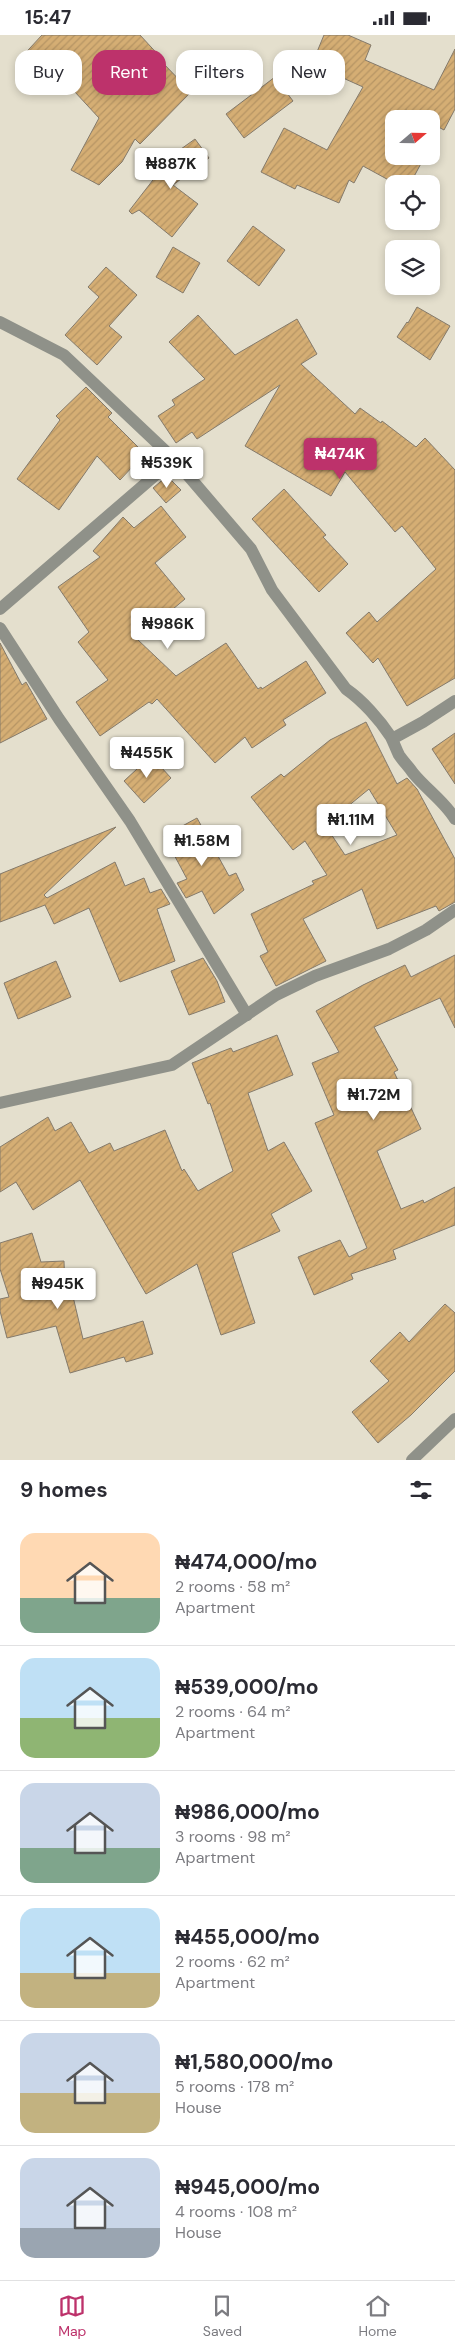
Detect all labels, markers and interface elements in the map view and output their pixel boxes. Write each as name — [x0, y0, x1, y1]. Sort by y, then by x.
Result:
text: 15:47 — [25, 5, 71, 30]
chip: Buy — [15, 50, 82, 95]
chip: Rent — [92, 50, 166, 95]
chip: Filters — [176, 50, 263, 95]
chip: New — [273, 50, 345, 95]
north arrow — [385, 110, 440, 165]
map controls — [385, 110, 440, 295]
pin: ₦887K — [136, 147, 206, 190]
text: ₦887K — [146, 153, 196, 174]
button: locate — [385, 175, 440, 230]
button: layers — [385, 240, 440, 295]
pin: ₦474K — [305, 437, 375, 480]
text: ₦474K — [315, 443, 365, 464]
pin: ₦539K — [132, 447, 202, 489]
text: ₦539K — [141, 452, 193, 473]
pin: ₦986K — [133, 607, 203, 650]
text: ₦986K — [142, 613, 194, 634]
pin: ₦455K — [112, 737, 182, 779]
text: ₦455K — [121, 742, 173, 763]
pin: ₦1.11M — [310, 803, 392, 846]
text: ₦1.11M — [328, 809, 374, 830]
pin: ₦1.58M — [161, 825, 243, 867]
text: ₦1.58M — [174, 830, 230, 851]
pin: ₦1.72M — [333, 1079, 415, 1121]
text: ₦1.72M — [348, 1084, 400, 1105]
pin: ₦945K — [23, 1267, 93, 1310]
text: ₦945K — [32, 1273, 84, 1294]
text: 9 homes — [20, 1476, 108, 1504]
icon: filters — [407, 1476, 435, 1504]
text: ₦474,000/mo — [175, 1548, 317, 1576]
icon: home — [60, 1553, 120, 1613]
text: 2 rooms · 58 m² — [175, 1576, 290, 1597]
text: Apartment — [175, 1597, 255, 1618]
text: ₦539,000/mo — [175, 1673, 319, 1701]
icon: home — [60, 1678, 120, 1738]
text: 2 rooms · 64 m² — [175, 1701, 291, 1722]
text: Apartment — [175, 1722, 255, 1743]
text: ₦986,000/mo — [175, 1798, 320, 1826]
icon: home — [60, 1803, 120, 1863]
text: 3 rooms · 98 m² — [175, 1826, 291, 1847]
text: Apartment — [175, 1847, 255, 1868]
text: ₦455,000/mo — [175, 1923, 320, 1951]
icon: home — [60, 1928, 120, 1988]
text: 2 rooms · 62 m² — [175, 1951, 290, 1972]
text: Apartment — [175, 1972, 255, 1993]
text: ₦1,580,000/mo — [175, 2048, 333, 2076]
icon: home — [60, 2053, 120, 2113]
text: 5 rooms · 178 m² — [175, 2076, 294, 2097]
text: House — [175, 2097, 222, 2118]
text: ₦945,000/mo — [175, 2173, 320, 2201]
icon: home — [60, 2178, 120, 2238]
text: 4 rooms · 108 m² — [175, 2201, 297, 2222]
text: House — [175, 2222, 222, 2243]
tab: Map — [58, 2292, 86, 2340]
tab: Saved — [203, 2292, 242, 2340]
tab: Home — [358, 2292, 397, 2340]

